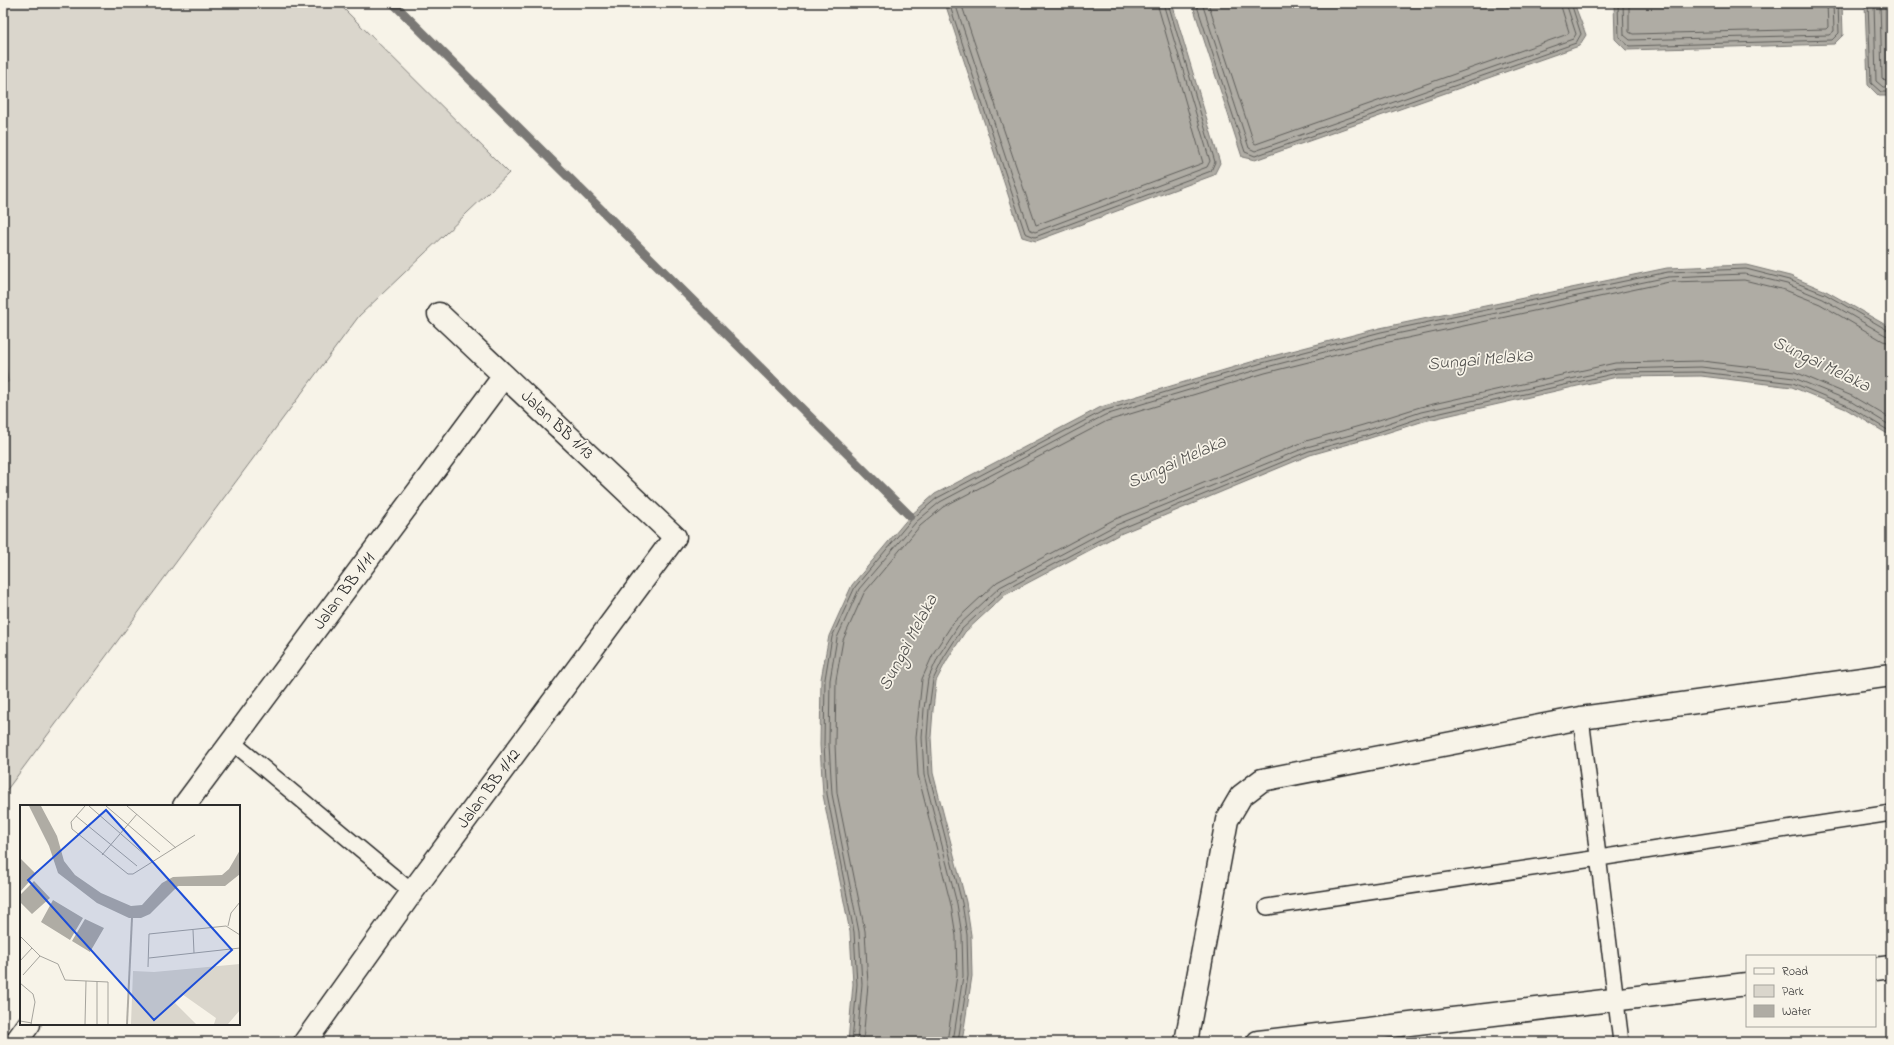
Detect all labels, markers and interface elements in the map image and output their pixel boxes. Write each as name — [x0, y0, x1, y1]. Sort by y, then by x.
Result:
water label: Sungai Melaka — [1768, 330, 1874, 400]
water label: Sungai Melaka — [1426, 343, 1534, 379]
street label: Jalan BB 1/13 — [515, 384, 599, 466]
water label: Sungai Melaka — [1123, 430, 1231, 496]
street label: Jalan BB 1/11 — [307, 547, 381, 635]
water label: Sungai Melaka — [873, 590, 945, 696]
street label: Jalan BB 1/12 — [451, 743, 527, 834]
inset map — [20, 805, 240, 1025]
legend — [1746, 955, 1876, 1027]
text: Road — [1782, 963, 1808, 981]
text: Park — [1782, 983, 1804, 1001]
text: Water — [1782, 1003, 1811, 1021]

